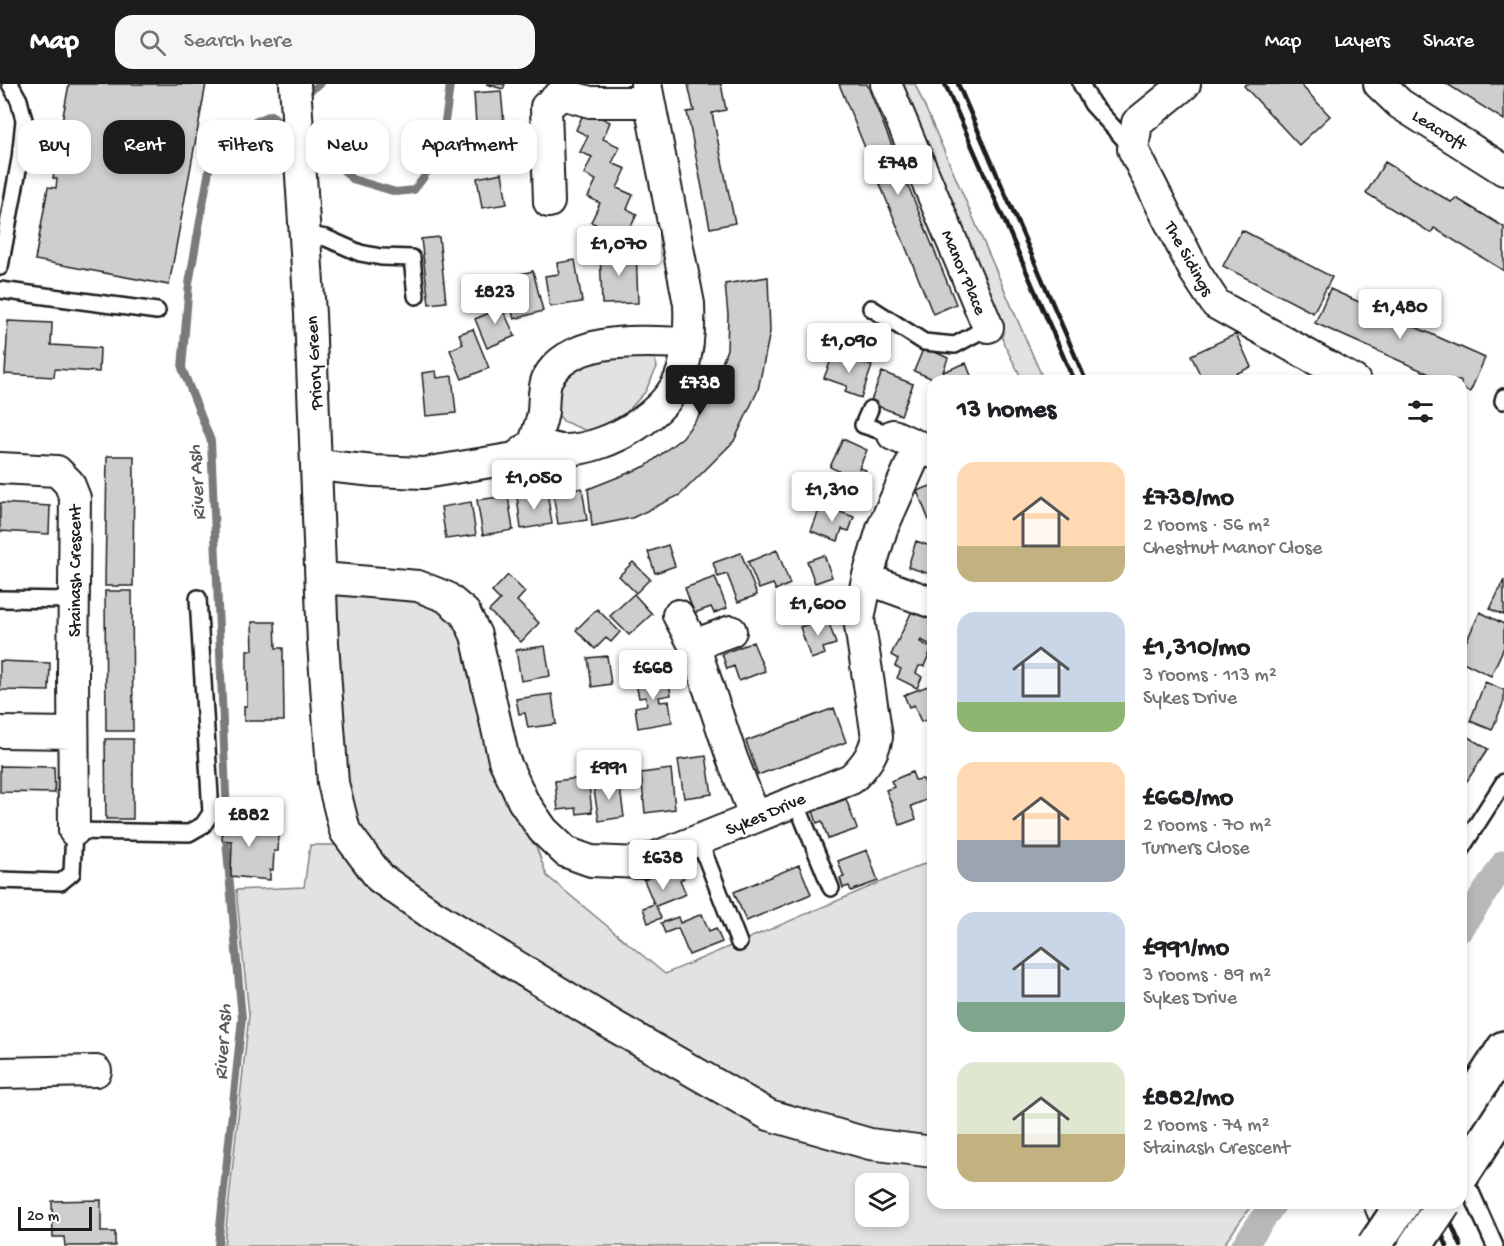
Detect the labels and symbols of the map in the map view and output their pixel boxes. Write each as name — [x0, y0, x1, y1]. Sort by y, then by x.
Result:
street label: Leacroft — [1407, 106, 1471, 157]
pin: £748 — [862, 145, 934, 196]
street label: The Sidings — [1158, 217, 1218, 301]
pin: £1,070 — [570, 226, 668, 277]
street label: Manor Place — [935, 227, 990, 319]
pin: £823 — [459, 274, 531, 325]
pin: £1,480 — [1351, 289, 1449, 340]
street label: Priory Green — [303, 315, 328, 411]
pin: £1,090 — [800, 323, 898, 374]
pin: £738 — [664, 365, 736, 416]
water label: River Ash — [184, 444, 213, 521]
pin: £1,050 — [485, 460, 583, 511]
pin: £1,310 — [783, 472, 881, 523]
street label: Stainash Crescent — [66, 503, 87, 637]
pin: £1,600 — [769, 586, 867, 637]
pin: £668 — [617, 650, 689, 701]
pin: £991 — [573, 750, 645, 801]
street label: Sykes Drive — [723, 789, 810, 842]
pin: £882 — [213, 797, 285, 848]
pin: £638 — [627, 840, 699, 891]
water label: River Ash — [211, 1004, 238, 1081]
scale bar — [18, 1204, 92, 1232]

